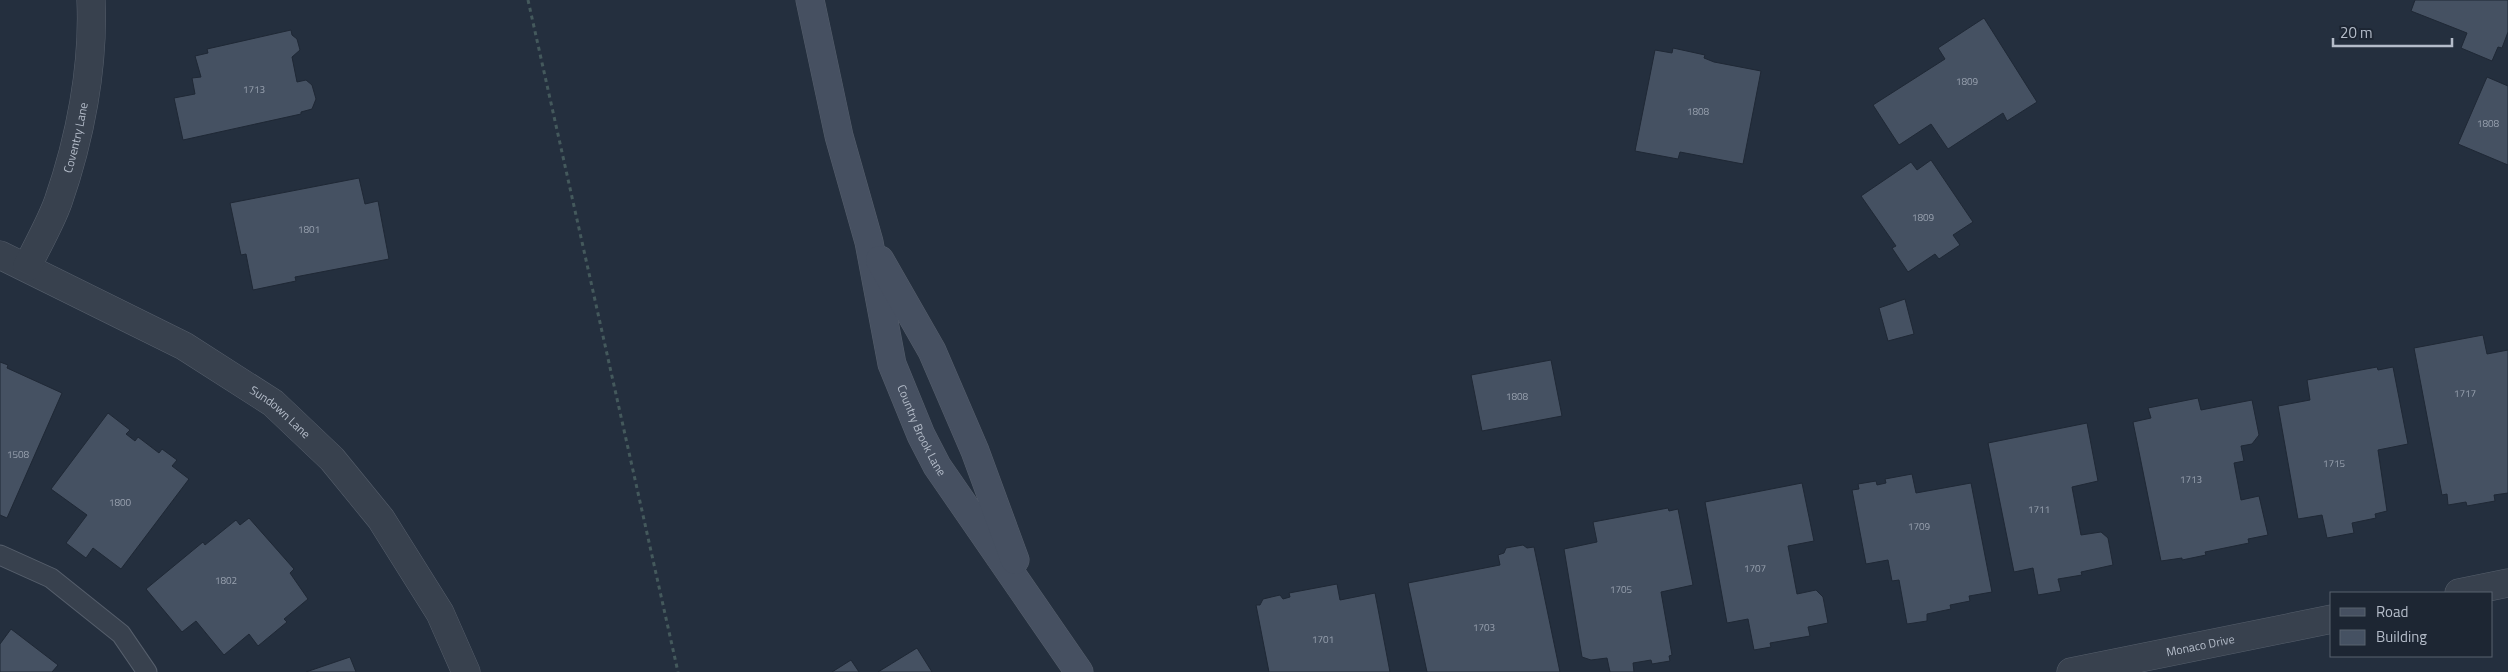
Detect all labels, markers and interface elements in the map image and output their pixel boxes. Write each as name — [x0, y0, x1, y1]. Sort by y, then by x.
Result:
scale bar — [2333, 15, 2452, 47]
text: 20 m — [2340, 21, 2373, 44]
house number: 1809 — [1956, 74, 1979, 89]
house number: 1713 — [243, 82, 265, 97]
street label: Coventry Lane — [58, 101, 93, 175]
house number: 1808 — [1687, 104, 1710, 119]
house number: 1808 — [2477, 116, 2500, 131]
house number: 1809 — [1912, 210, 1935, 225]
house number: 1801 — [298, 222, 320, 237]
street label: Sundown Lane — [246, 380, 315, 443]
street label: Country Brook Lane — [892, 382, 951, 480]
house number: 1717 — [2454, 386, 2476, 401]
house number: 1808 — [1506, 389, 1529, 404]
house number: 1508 — [7, 447, 30, 462]
house number: 1715 — [2323, 456, 2346, 471]
house number: 1713 — [2180, 472, 2202, 487]
house number: 1800 — [109, 495, 132, 510]
house number: 1711 — [2028, 502, 2050, 517]
house number: 1709 — [1908, 519, 1931, 534]
house number: 1707 — [1744, 561, 1766, 576]
house number: 1802 — [215, 573, 237, 588]
house number: 1705 — [1610, 582, 1633, 597]
legend — [2330, 592, 2493, 657]
text: Road — [2376, 600, 2408, 623]
house number: 1703 — [1473, 620, 1495, 635]
text: Building — [2376, 625, 2427, 648]
street label: Monaco Drive — [2164, 629, 2236, 661]
house number: 1701 — [1312, 632, 1334, 647]

